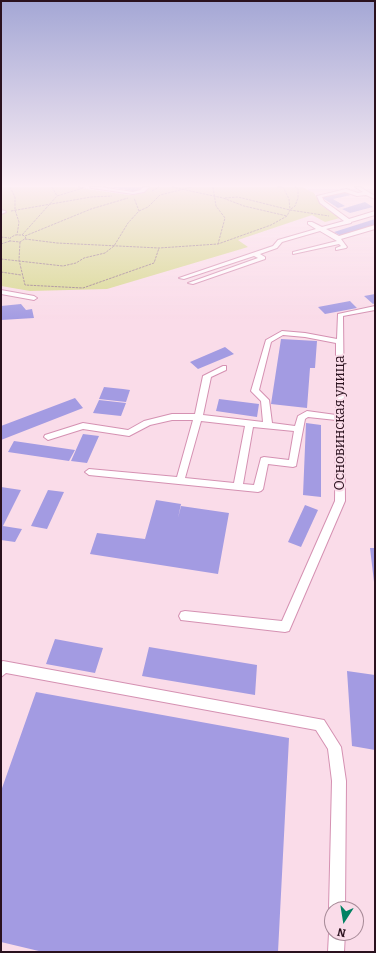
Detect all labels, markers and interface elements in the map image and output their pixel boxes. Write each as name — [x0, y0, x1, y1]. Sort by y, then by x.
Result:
street label: Основинская улица — [332, 355, 348, 491]
north arrow — [324, 901, 364, 941]
text: N — [336, 925, 347, 939]

